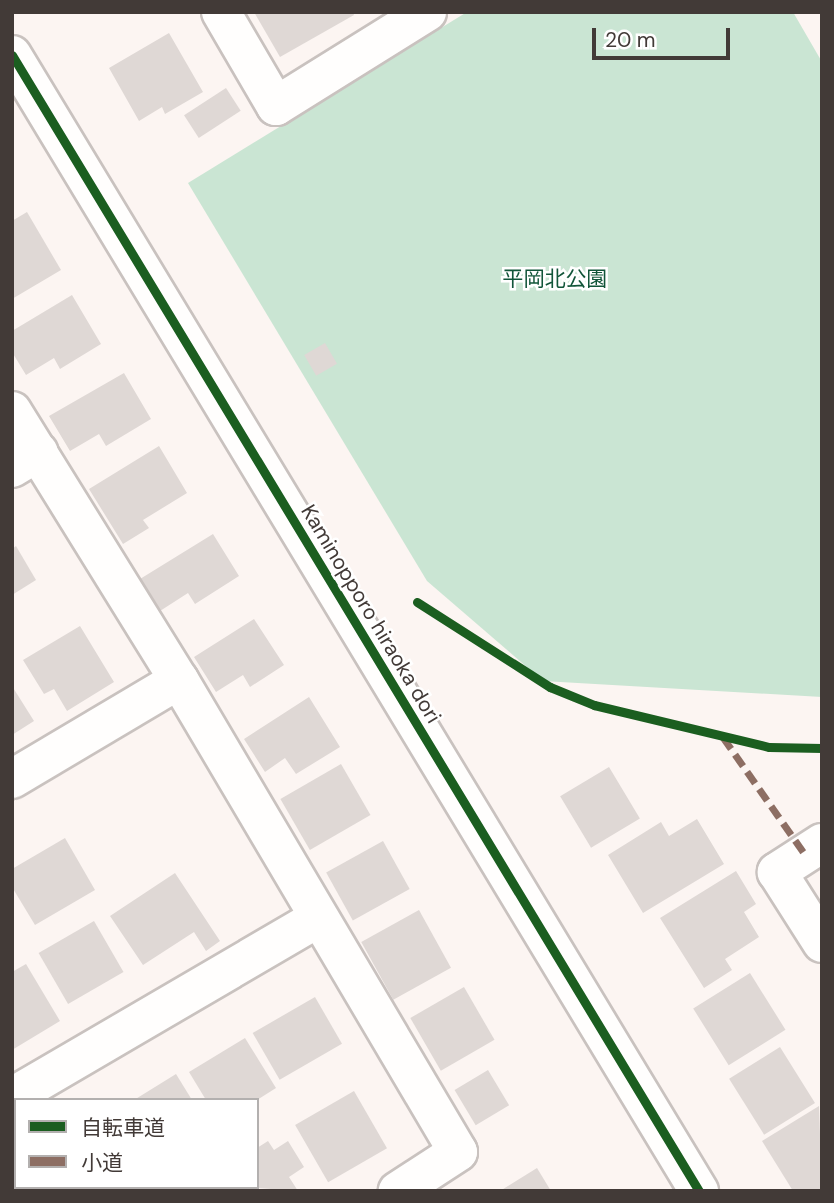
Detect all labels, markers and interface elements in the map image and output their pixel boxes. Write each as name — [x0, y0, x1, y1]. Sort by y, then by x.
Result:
scale bar — [596, 14, 734, 58]
text: 20 m — [605, 26, 656, 54]
park label: 平岡北公園 — [503, 266, 607, 292]
street label: Kaminopporo hiraoka dori — [296, 500, 446, 728]
legend — [14, 1098, 259, 1189]
text: 自転車道 — [81, 1114, 165, 1142]
text: 小道 — [81, 1149, 123, 1177]

